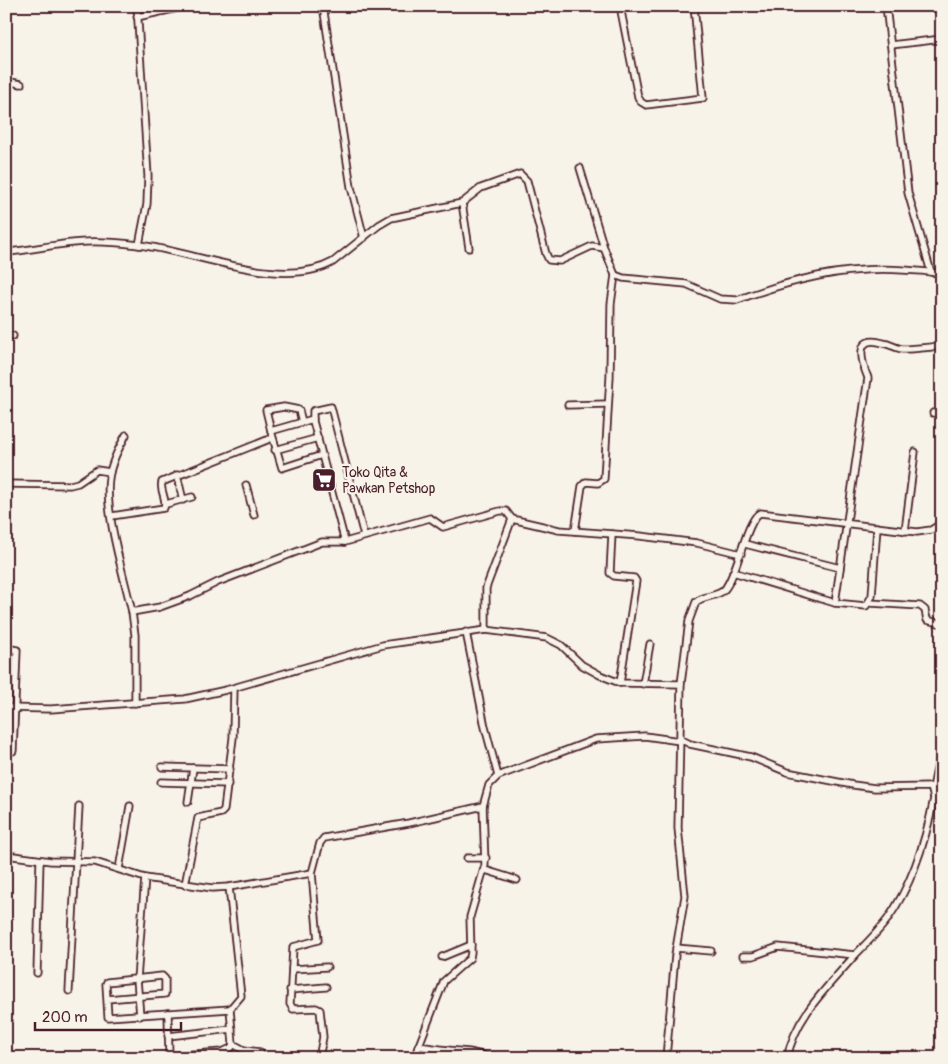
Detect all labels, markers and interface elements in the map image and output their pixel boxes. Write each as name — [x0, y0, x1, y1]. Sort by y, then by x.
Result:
place label: Toko Qita & Pawkan Petshop — [342, 464, 436, 497]
supermarket icon: Toko Qita & Pawkan Petshop — [311, 467, 337, 493]
scale bar — [35, 999, 181, 1031]
text: 200 m — [42, 1008, 87, 1027]

